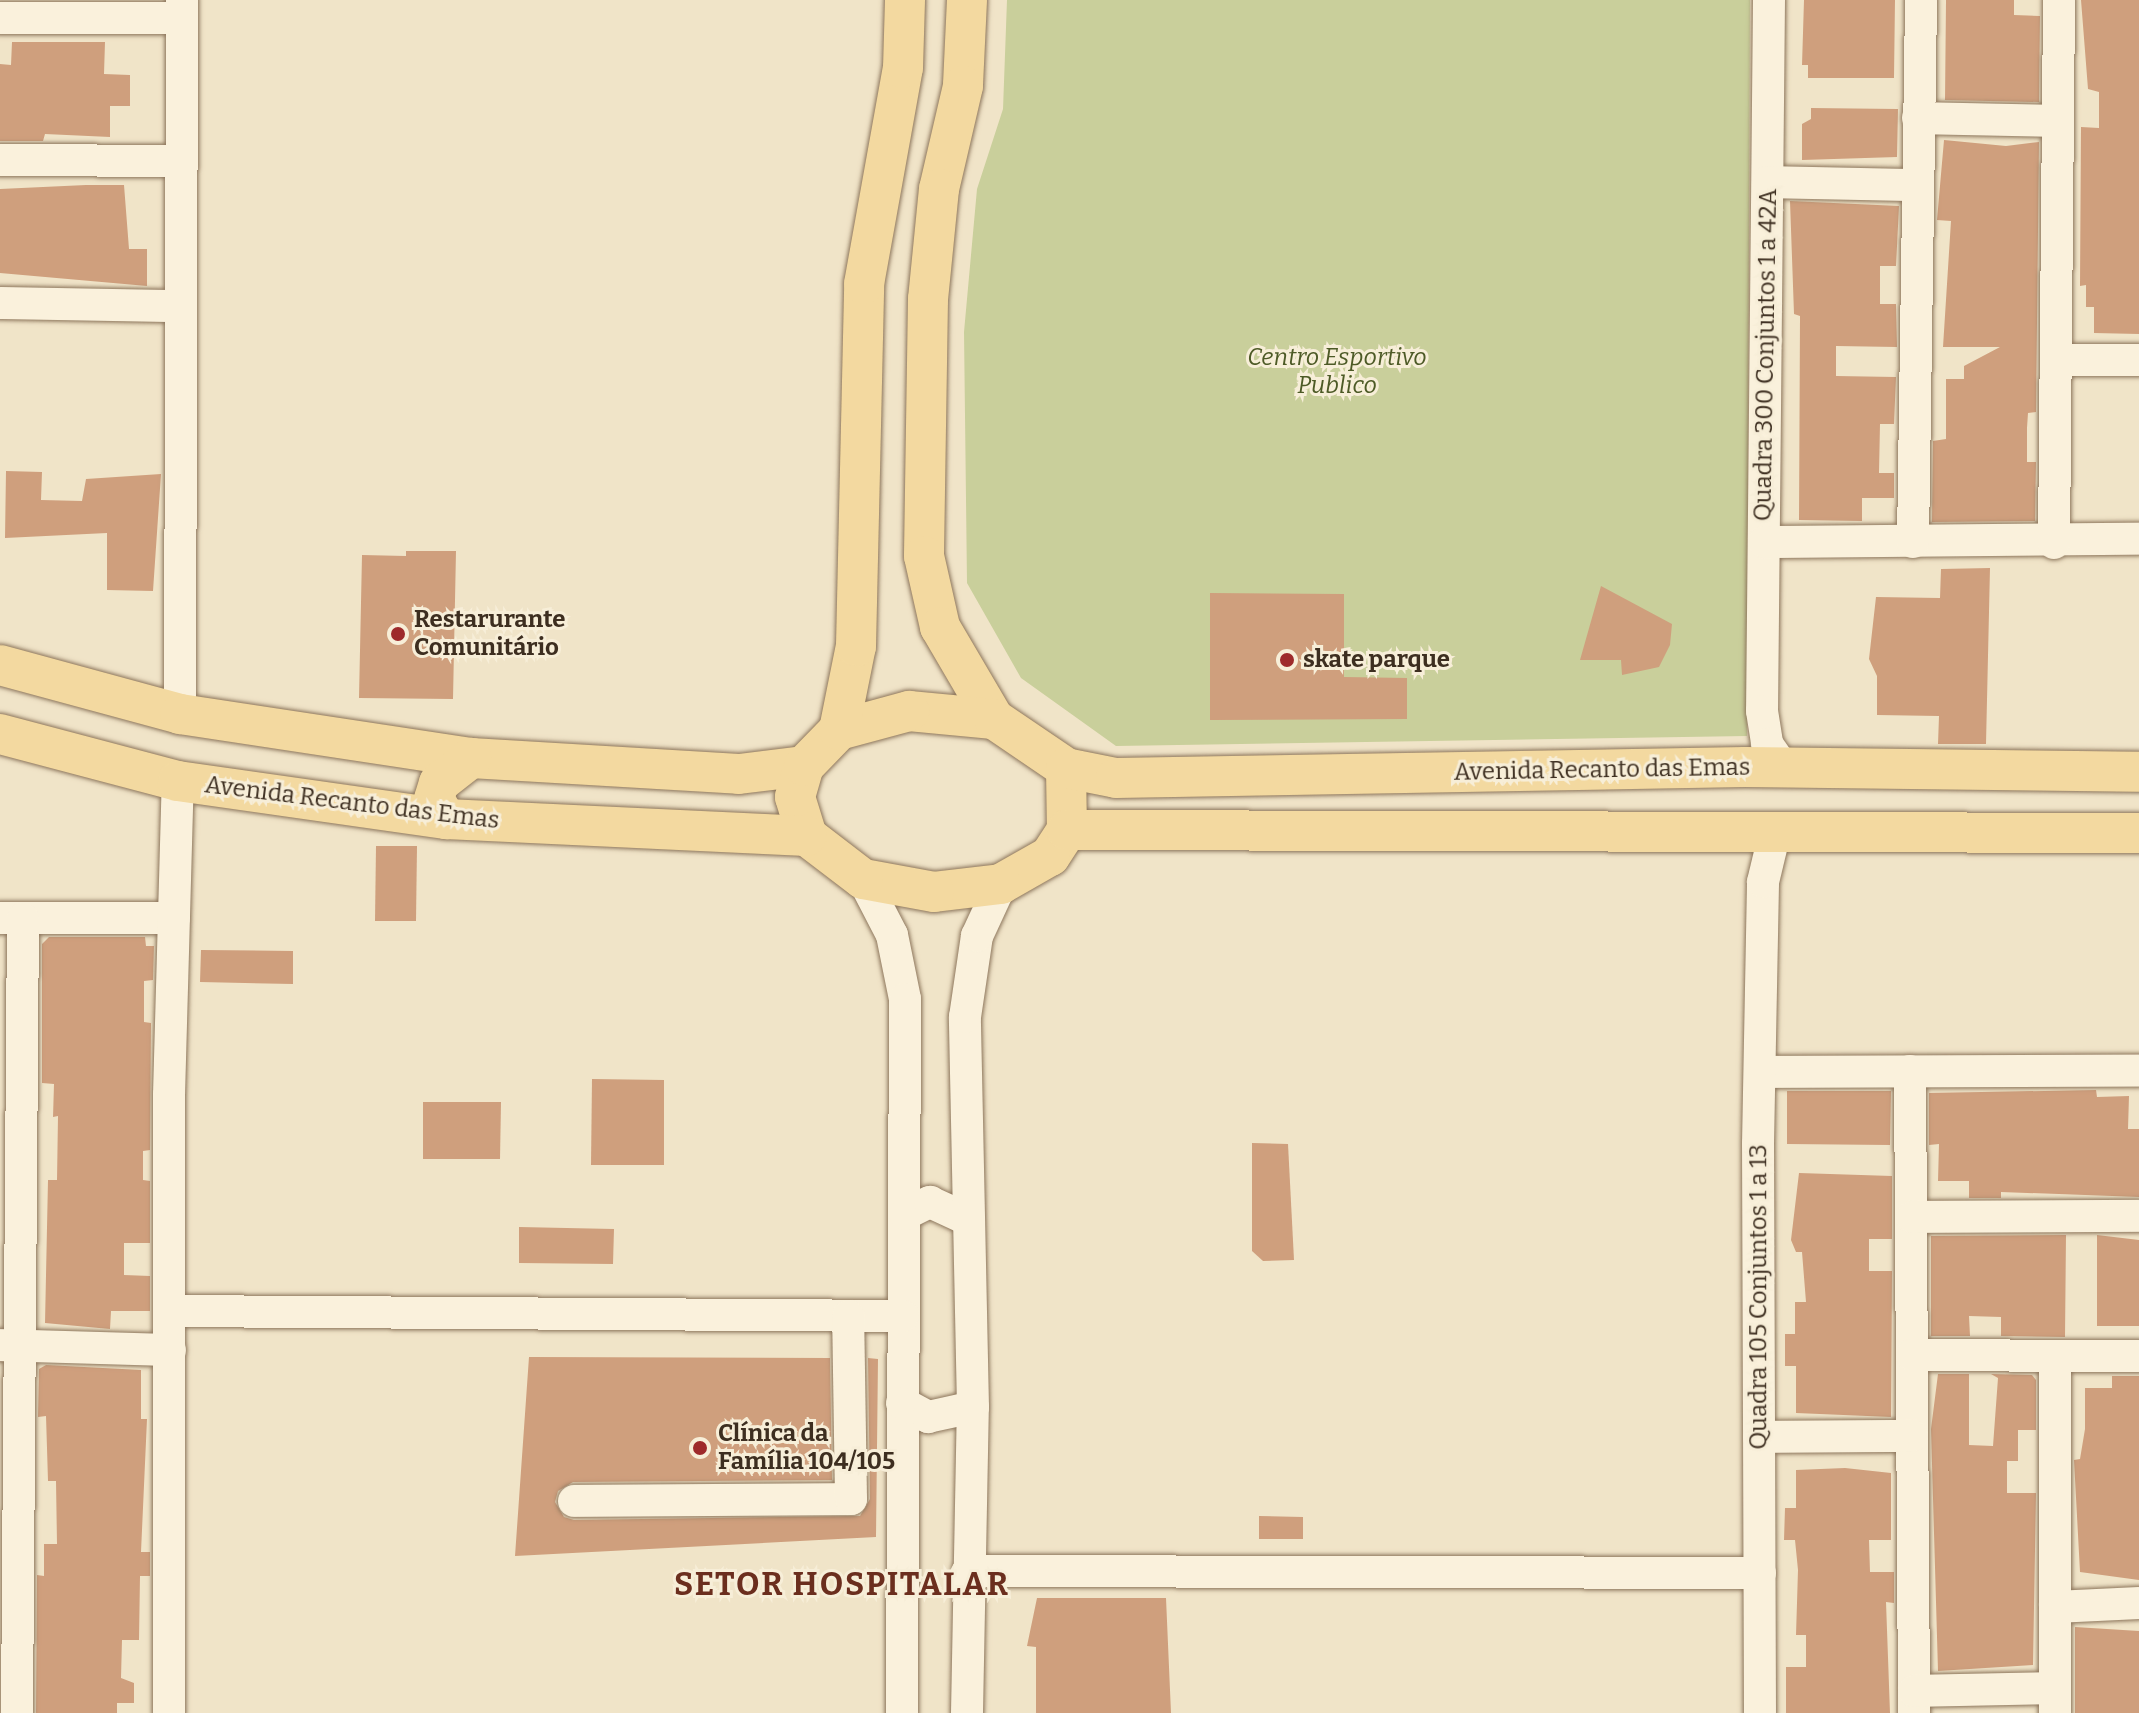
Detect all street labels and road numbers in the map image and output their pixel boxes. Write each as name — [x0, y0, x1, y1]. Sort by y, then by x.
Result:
street label: Quadra 300 Conjuntos 1 a 42A — [1749, 189, 1783, 521]
street label: Avenida Recanto das Emas — [1454, 753, 1750, 787]
street label: Avenida Recanto das Emas — [203, 771, 501, 835]
street label: Quadra 105 Conjuntos 1 a 13 — [1745, 1144, 1773, 1450]

